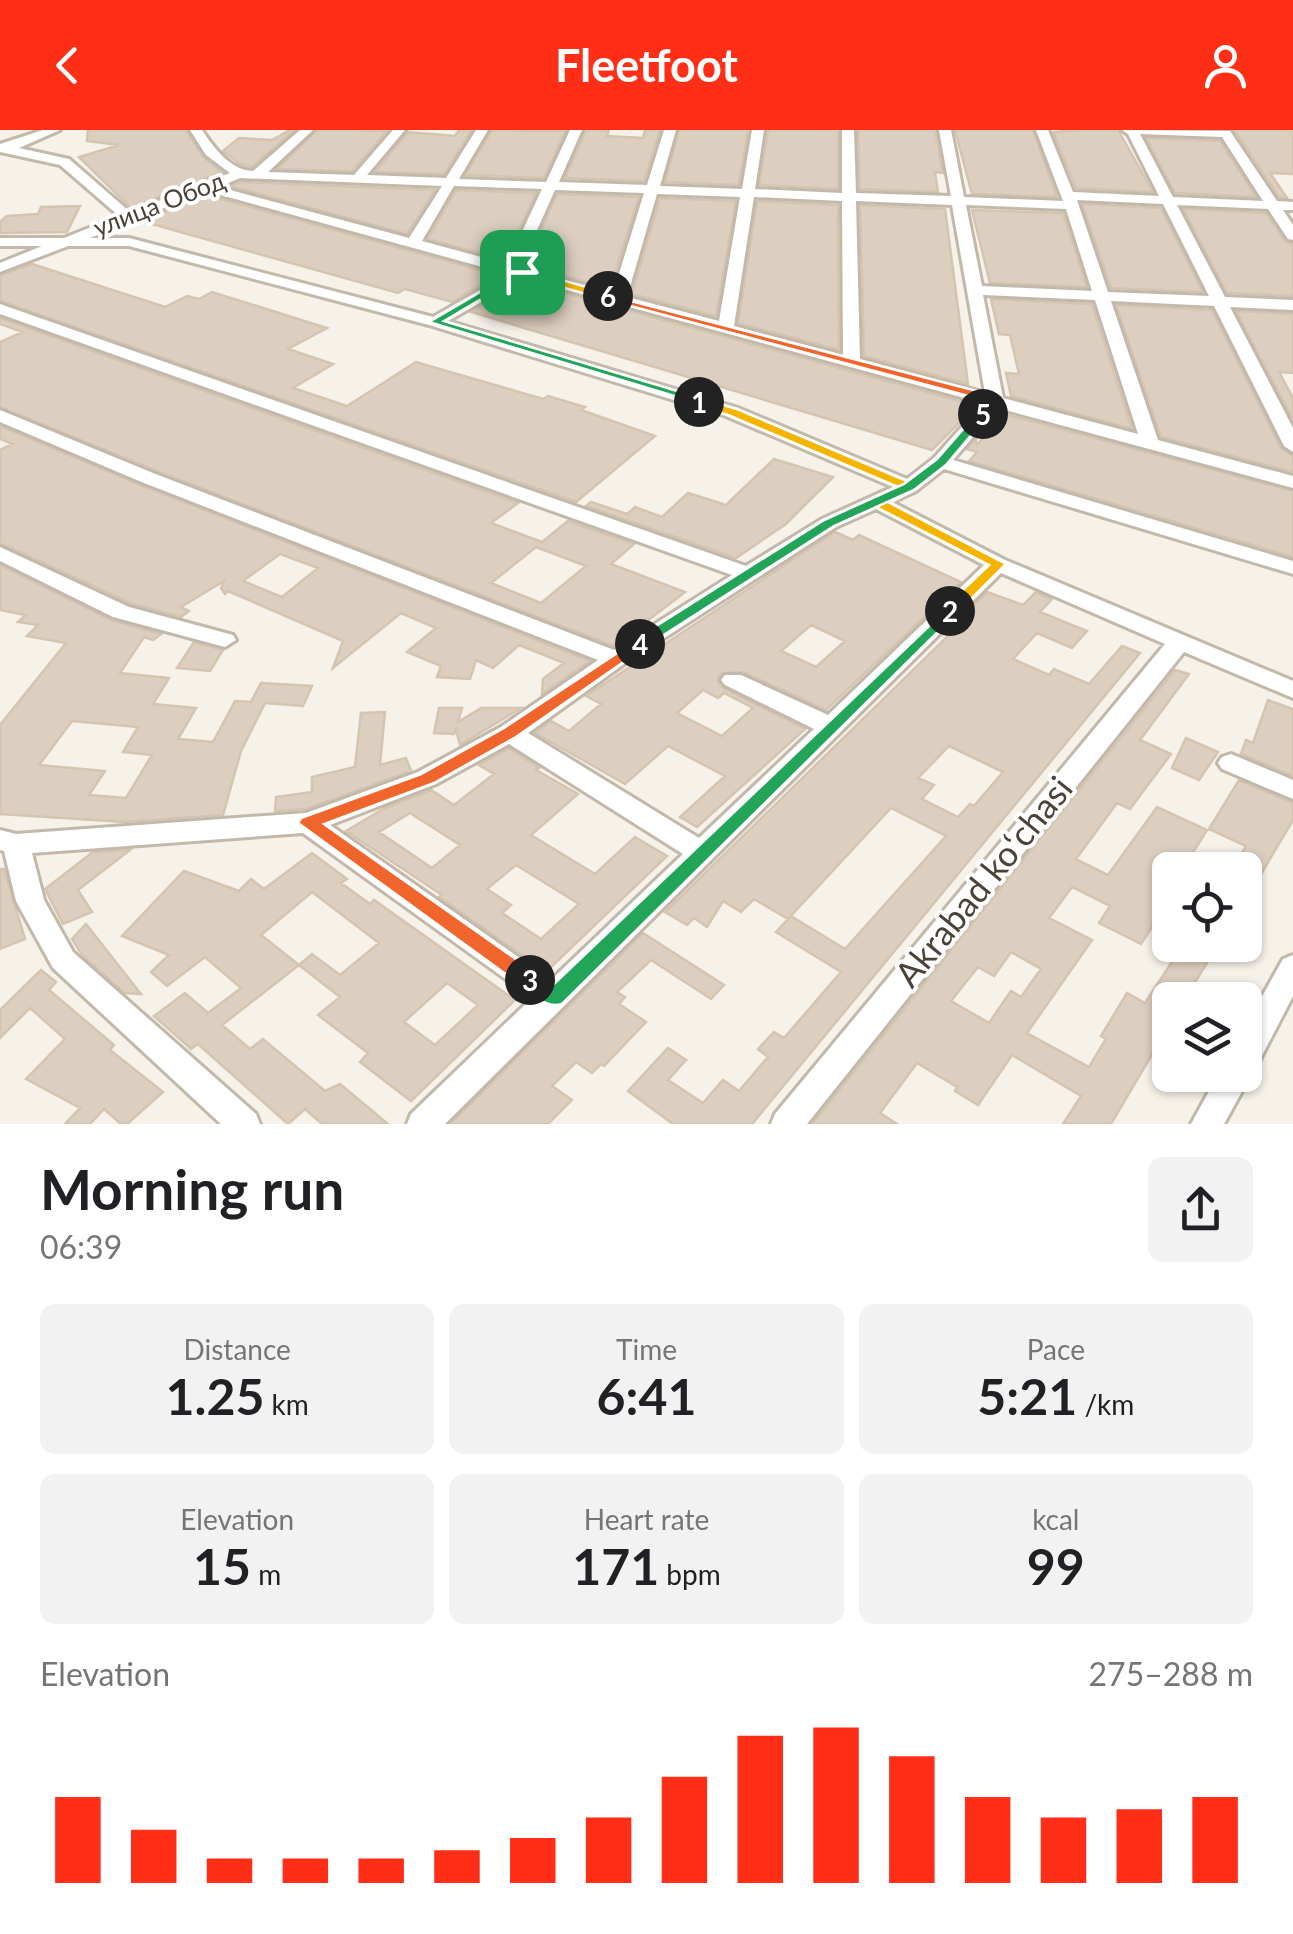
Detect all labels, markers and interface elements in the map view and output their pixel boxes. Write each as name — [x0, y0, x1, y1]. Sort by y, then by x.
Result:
icon: back — [40, 38, 95, 93]
text: Fleetfoot — [555, 38, 738, 92]
icon: person — [1198, 38, 1253, 93]
street label: улица Обод — [89, 164, 229, 242]
pin — [480, 230, 565, 315]
icon: arrive — [495, 245, 550, 300]
pin: 6 — [583, 271, 633, 321]
text: 6 — [600, 279, 616, 313]
pin: 1 — [674, 377, 724, 427]
text: 1 — [691, 385, 707, 419]
pin: 5 — [958, 389, 1008, 439]
text: 5 — [975, 397, 991, 431]
pin: 2 — [925, 586, 975, 636]
text: 2 — [942, 594, 958, 628]
pin: 4 — [615, 619, 665, 669]
text: 4 — [632, 627, 648, 661]
street label: Akrabad koʻchasi — [885, 767, 1080, 994]
map controls — [1152, 852, 1262, 1092]
button: locate — [1152, 852, 1262, 962]
pin: 3 — [505, 955, 555, 1005]
text: 3 — [522, 963, 538, 997]
button: layers — [1152, 982, 1262, 1092]
text: Morning run — [40, 1156, 344, 1222]
button: share — [1148, 1157, 1253, 1262]
text: 06:39 — [40, 1227, 122, 1266]
text: Distance — [183, 1332, 291, 1366]
text: Time — [616, 1332, 677, 1366]
text: Pace — [1027, 1332, 1085, 1366]
text: 1.25 — [166, 1366, 264, 1426]
text: 6:41 — [597, 1366, 696, 1426]
text: 5:21 — [977, 1366, 1077, 1426]
text: km — [264, 1387, 309, 1421]
text: /km — [1077, 1387, 1134, 1421]
text: Elevation — [180, 1502, 294, 1536]
text: Heart rate — [584, 1502, 709, 1536]
text: kcal — [1032, 1502, 1079, 1536]
text: 15 — [193, 1536, 251, 1596]
text: 171 — [572, 1536, 659, 1596]
text: 99 — [1027, 1536, 1085, 1596]
text: m — [251, 1557, 281, 1591]
text: bpm — [659, 1557, 721, 1591]
text: Elevation — [40, 1654, 170, 1693]
text: 275–288 m — [1089, 1654, 1253, 1693]

